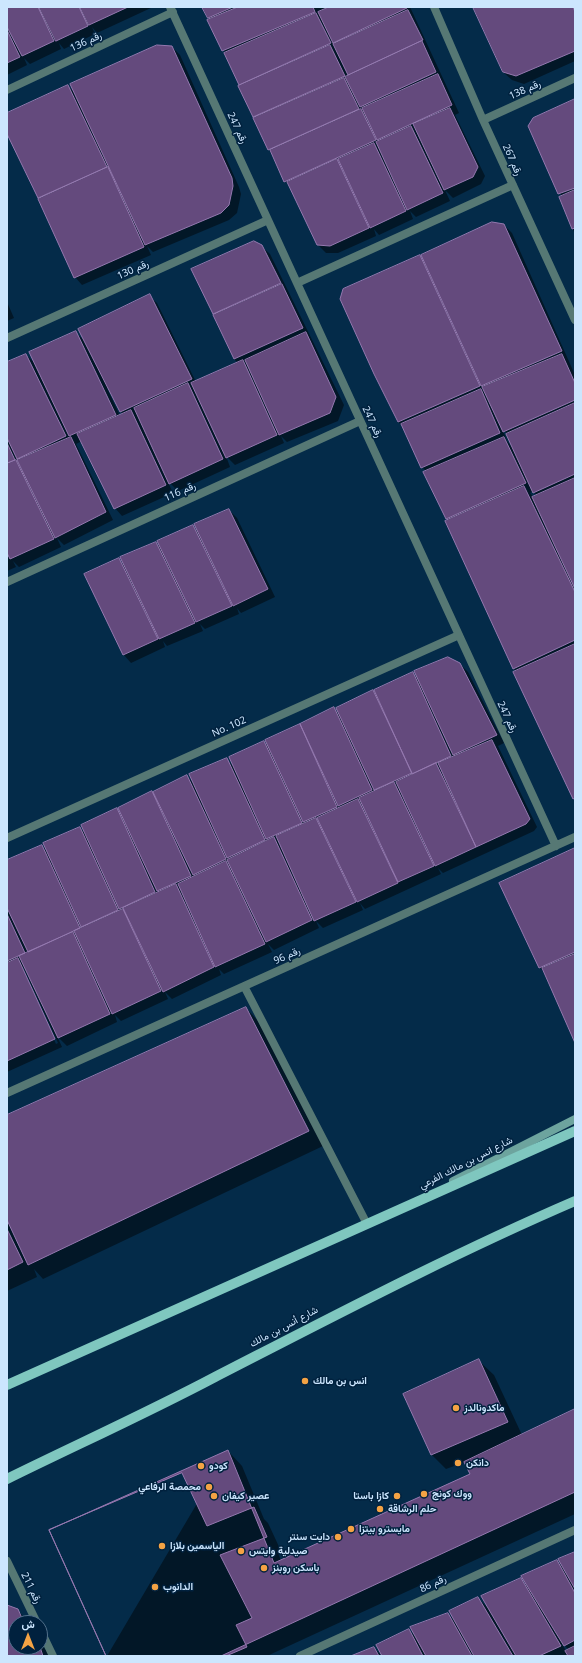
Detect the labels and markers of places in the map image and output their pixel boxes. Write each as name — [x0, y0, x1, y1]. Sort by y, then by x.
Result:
place label: انس بن مالك — [313, 1375, 367, 1387]
marker: انس بن مالك — [300, 1376, 310, 1386]
place label: ماكدونالدز — [464, 1402, 505, 1414]
marker: ماكدونالدز — [451, 1403, 461, 1413]
place label: دانكن — [466, 1457, 489, 1469]
marker: دانكن — [453, 1458, 463, 1468]
place label: كودو — [209, 1460, 228, 1472]
marker: كودو — [196, 1461, 206, 1471]
place label: محمصة الرفاعي — [138, 1481, 201, 1493]
marker: محمصة الرفاعي — [204, 1482, 214, 1492]
place label: ووك كونج — [432, 1488, 472, 1500]
marker: ووك كونج — [419, 1489, 429, 1499]
place label: عصير كيفان — [222, 1490, 269, 1502]
place label: كازا باستا — [353, 1490, 389, 1502]
marker: عصير كيفان — [209, 1491, 219, 1501]
marker: كازا باستا — [392, 1491, 402, 1501]
place label: حلم الرشاقة — [388, 1503, 437, 1515]
marker: حلم الرشاقة — [375, 1504, 385, 1514]
place label: مايسترو بيتزا — [359, 1523, 410, 1535]
marker: مايسترو بيتزا — [346, 1524, 356, 1534]
place label: دايت سنتر — [288, 1531, 330, 1543]
marker: دايت سنتر — [333, 1532, 343, 1542]
place label: الياسمين بلازا — [170, 1540, 224, 1552]
marker: الياسمين بلازا — [157, 1541, 167, 1551]
place label: صيدلية وايتس — [249, 1545, 308, 1557]
marker: صيدلية وايتس — [236, 1546, 246, 1556]
place label: باسكن روبنز — [272, 1562, 319, 1574]
marker: باسكن روبنز — [259, 1563, 269, 1573]
place label: الدانوب — [163, 1581, 193, 1593]
marker: الدانوب — [150, 1582, 160, 1592]

